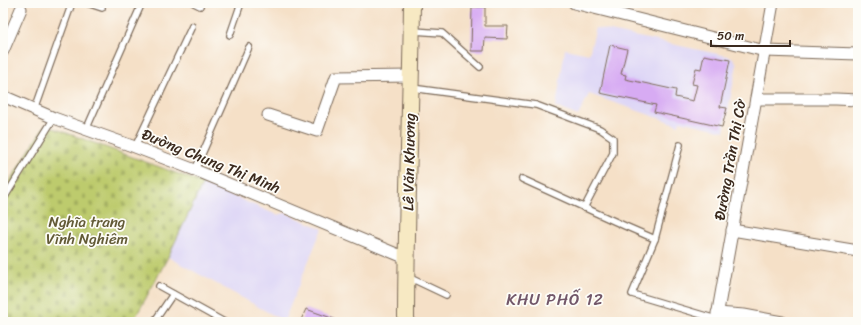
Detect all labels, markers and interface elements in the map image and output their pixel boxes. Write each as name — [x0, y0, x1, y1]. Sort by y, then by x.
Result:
scale bar — [711, 22, 790, 48]
text: 50 m — [717, 25, 744, 47]
street label: Đường Trần Thị Cờ — [707, 96, 754, 222]
street label: Lê Văn Khương — [395, 113, 423, 211]
street label: Đường Chung Thị Minh — [138, 121, 284, 201]
park label: Nghĩa trang Vĩnh Nghiêm — [46, 209, 128, 252]
district label: KHU PHỐ 12 — [506, 285, 604, 314]

